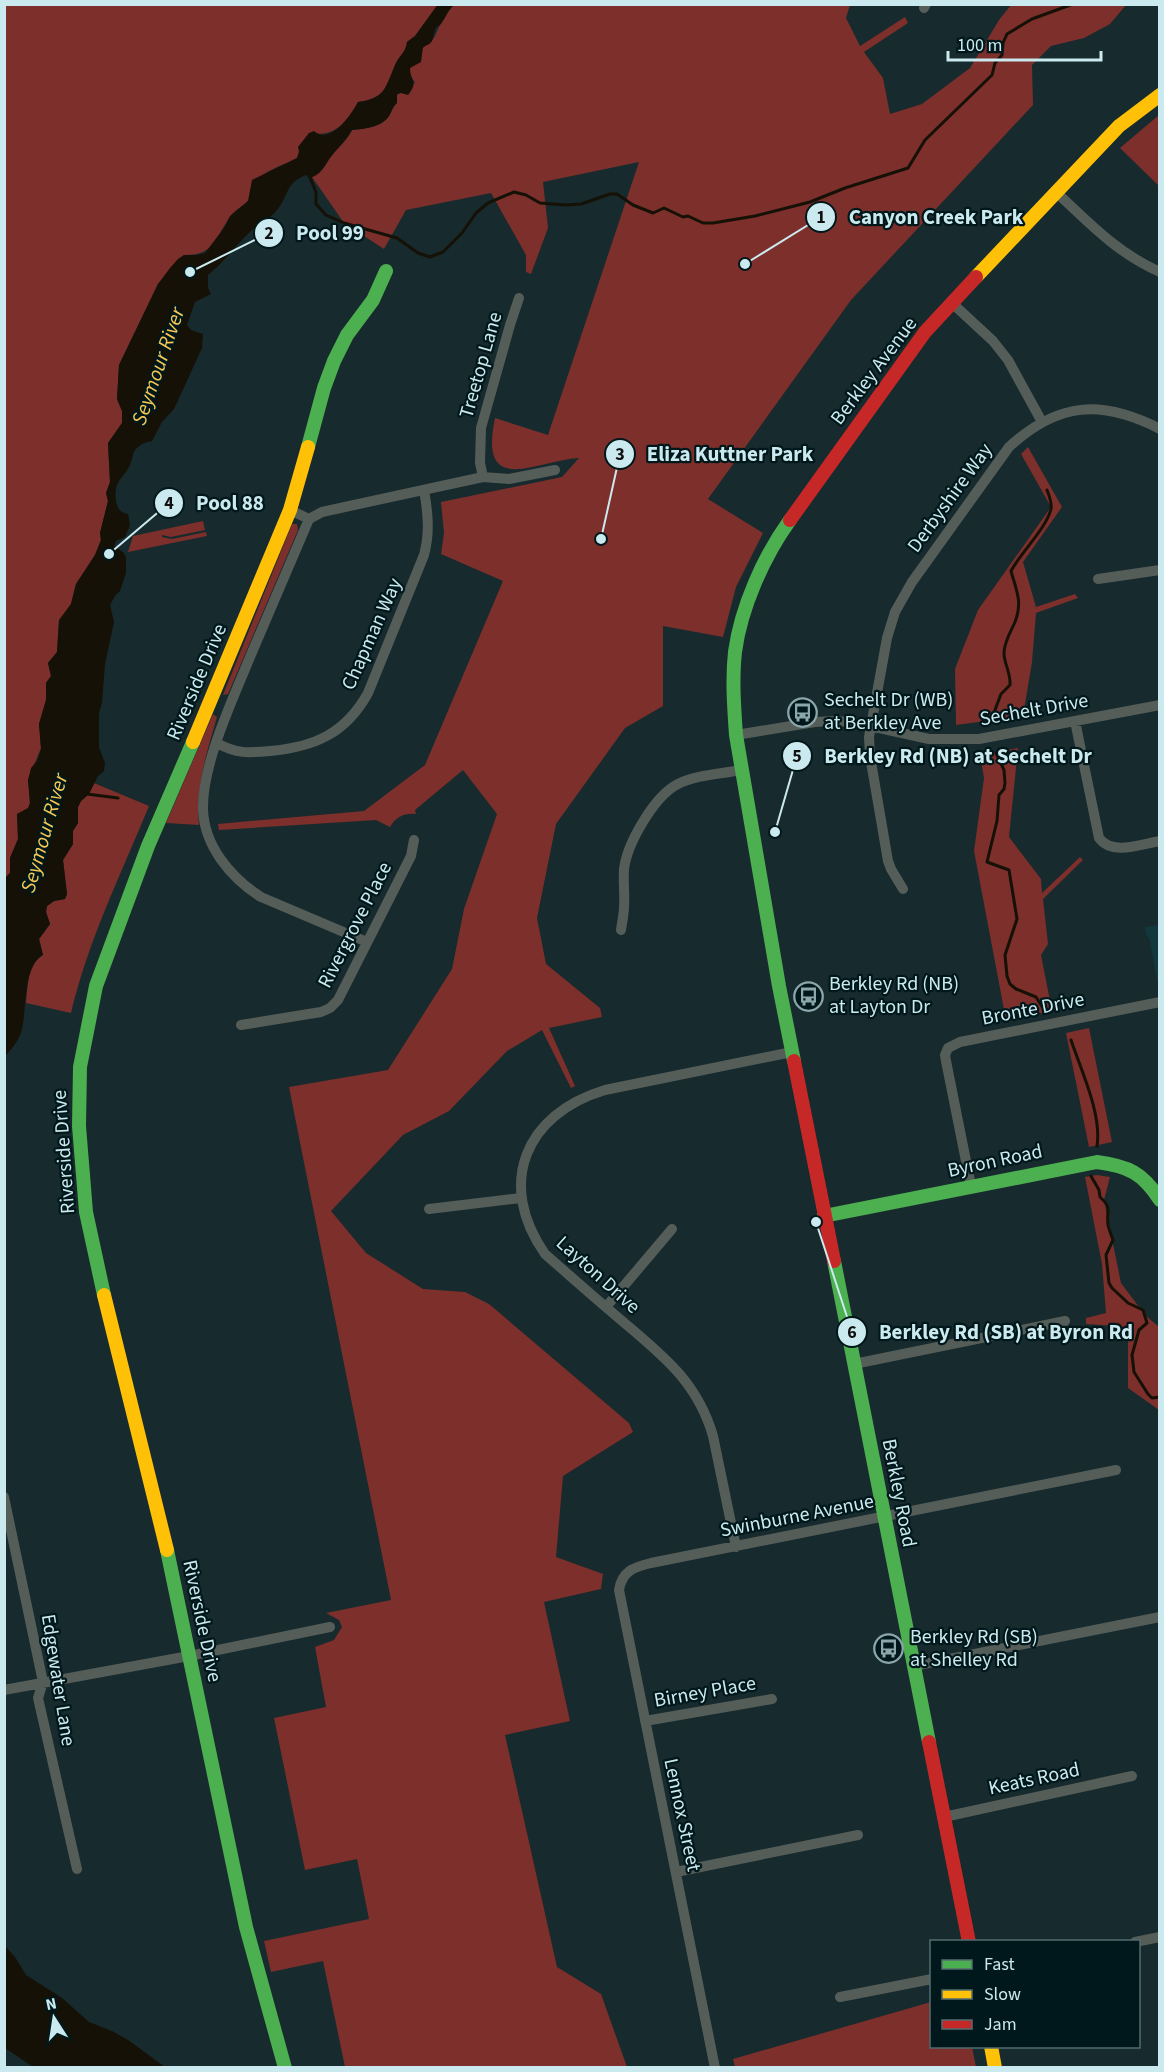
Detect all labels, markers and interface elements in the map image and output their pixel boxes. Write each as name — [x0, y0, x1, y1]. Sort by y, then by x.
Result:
scale bar — [948, 24, 1101, 62]
text: 100 m — [957, 33, 1002, 58]
callout: Canyon Creek Park — [806, 197, 1035, 236]
text: Canyon Creek Park — [849, 202, 1024, 232]
text: 1 — [816, 205, 826, 230]
callout: Pool 99 — [254, 213, 376, 252]
text: Pool 99 — [296, 218, 364, 248]
text: 2 — [264, 221, 274, 246]
water label: Seymour River — [124, 302, 192, 429]
street label: Treetop Lane — [452, 309, 510, 421]
street label: Berkley Avenue — [824, 311, 924, 431]
callout: Eliza Kuttner Park — [605, 434, 825, 473]
street label: Derbyshire Way — [901, 437, 1000, 558]
text: Eliza Kuttner Park — [647, 439, 814, 469]
text: 3 — [615, 442, 625, 467]
callout: Pool 88 — [154, 483, 276, 522]
text: Pool 88 — [196, 488, 264, 518]
text: 4 — [164, 491, 174, 516]
street label: Chapman Way — [335, 573, 409, 694]
street label: Riverside Drive — [160, 619, 234, 745]
place label: Sechelt Dr (WB) at Berkley Ave — [824, 686, 953, 737]
street label: Sechelt Drive — [978, 687, 1091, 733]
bus stop icon: Sechelt Dr (WB) at Berkley Ave — [787, 696, 819, 728]
callout: Berkley Rd (NB) at Sechelt Dr — [782, 737, 1104, 776]
text: Berkley Rd (NB) at Sechelt Dr — [824, 741, 1092, 771]
text: 5 — [792, 744, 802, 769]
water label: Seymour River — [13, 769, 76, 896]
street label: Rivergrove Place — [311, 857, 399, 993]
place label: Berkley Rd (NB) at Layton Dr — [829, 970, 959, 1021]
bus stop icon: Berkley Rd (NB) at Layton Dr — [792, 980, 824, 1012]
street label: Bronte Drive — [979, 985, 1087, 1033]
street label: Riverside Drive — [46, 1089, 82, 1215]
street label: Byron Road — [945, 1137, 1045, 1185]
street label: Layton Drive — [550, 1230, 646, 1320]
callout: Berkley Rd (SB) at Byron Rd — [837, 1312, 1145, 1351]
text: Berkley Rd (SB) at Byron Rd — [879, 1317, 1133, 1347]
text: 6 — [847, 1320, 857, 1345]
street label: Berkley Road — [875, 1436, 923, 1550]
street label: Swinburne Avenue — [718, 1487, 876, 1545]
street label: Riverside Drive — [175, 1557, 229, 1685]
street label: Edgewater Lane — [34, 1612, 82, 1748]
place label: Berkley Rd (SB) at Shelley Rd — [910, 1623, 1038, 1674]
bus stop icon: Berkley Rd (SB) at Shelley Rd — [873, 1633, 905, 1665]
street label: Birney Place — [652, 1669, 758, 1715]
street label: Lennox Street — [656, 1756, 708, 1874]
street label: Keats Road — [986, 1756, 1082, 1802]
legend — [930, 1940, 1140, 2048]
text: Fast — [984, 1952, 1015, 1977]
text: Slow — [984, 1982, 1021, 2007]
north arrow — [24, 1988, 84, 2048]
text: N — [44, 1992, 59, 2016]
text: Jam — [984, 2012, 1017, 2037]

